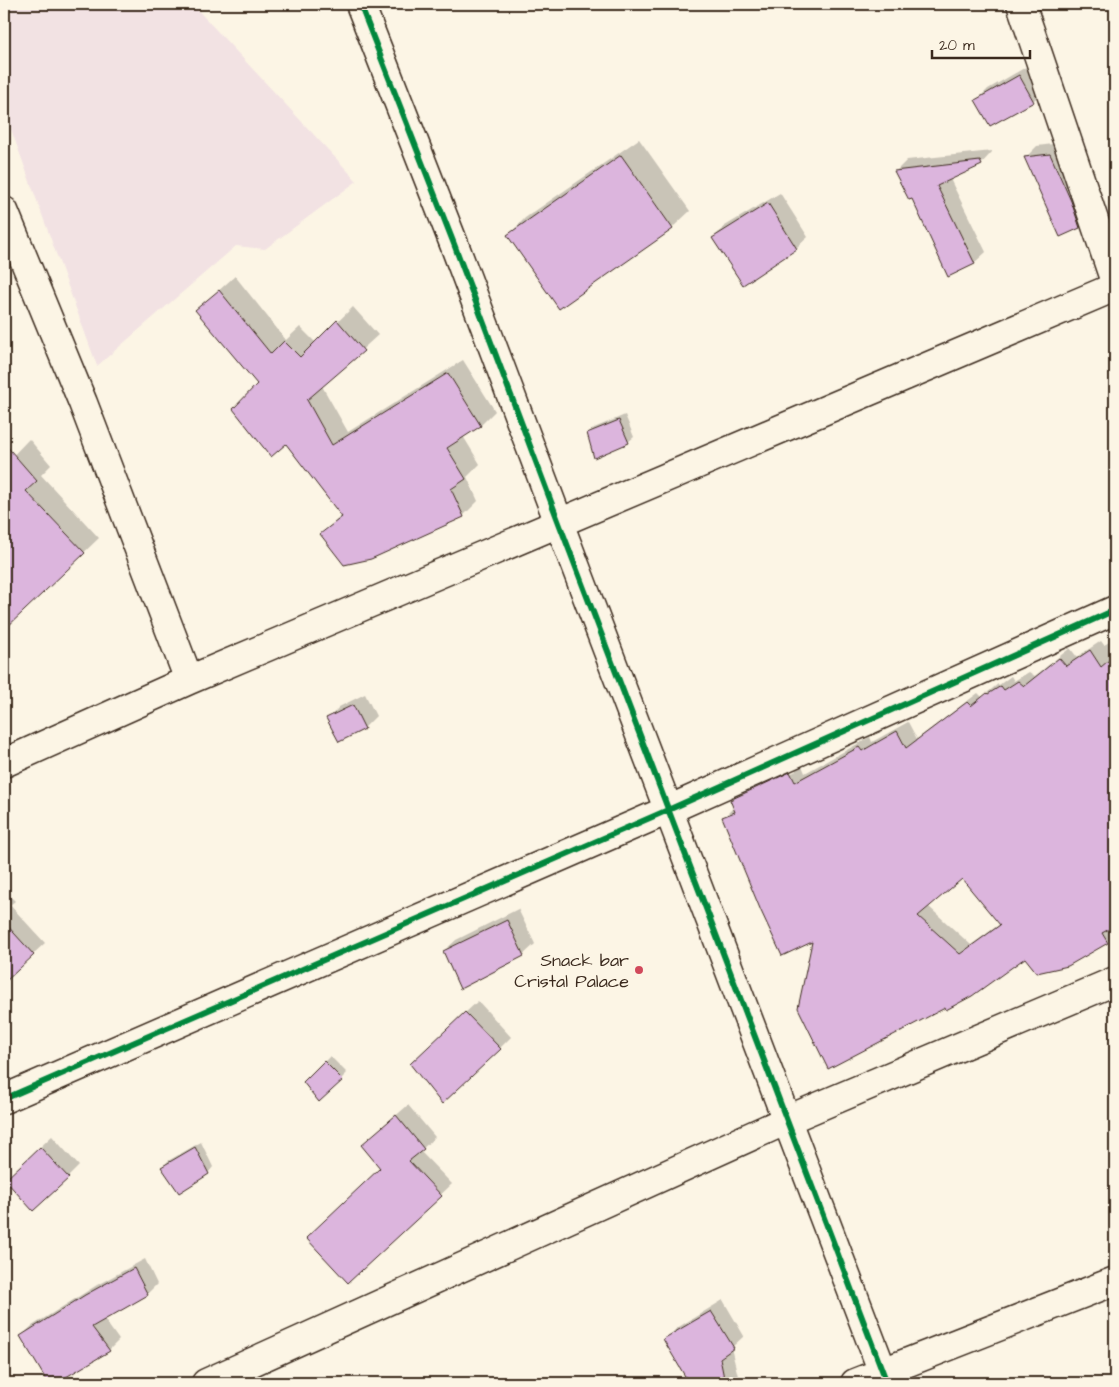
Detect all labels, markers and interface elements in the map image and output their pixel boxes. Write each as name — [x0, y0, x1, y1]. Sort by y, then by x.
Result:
scale bar — [932, 28, 1029, 60]
text: 20 m — [939, 35, 975, 56]
place label: Snack bar Cristal Palace — [514, 948, 629, 994]
marker: Snack bar Cristal Palace — [633, 964, 645, 976]

